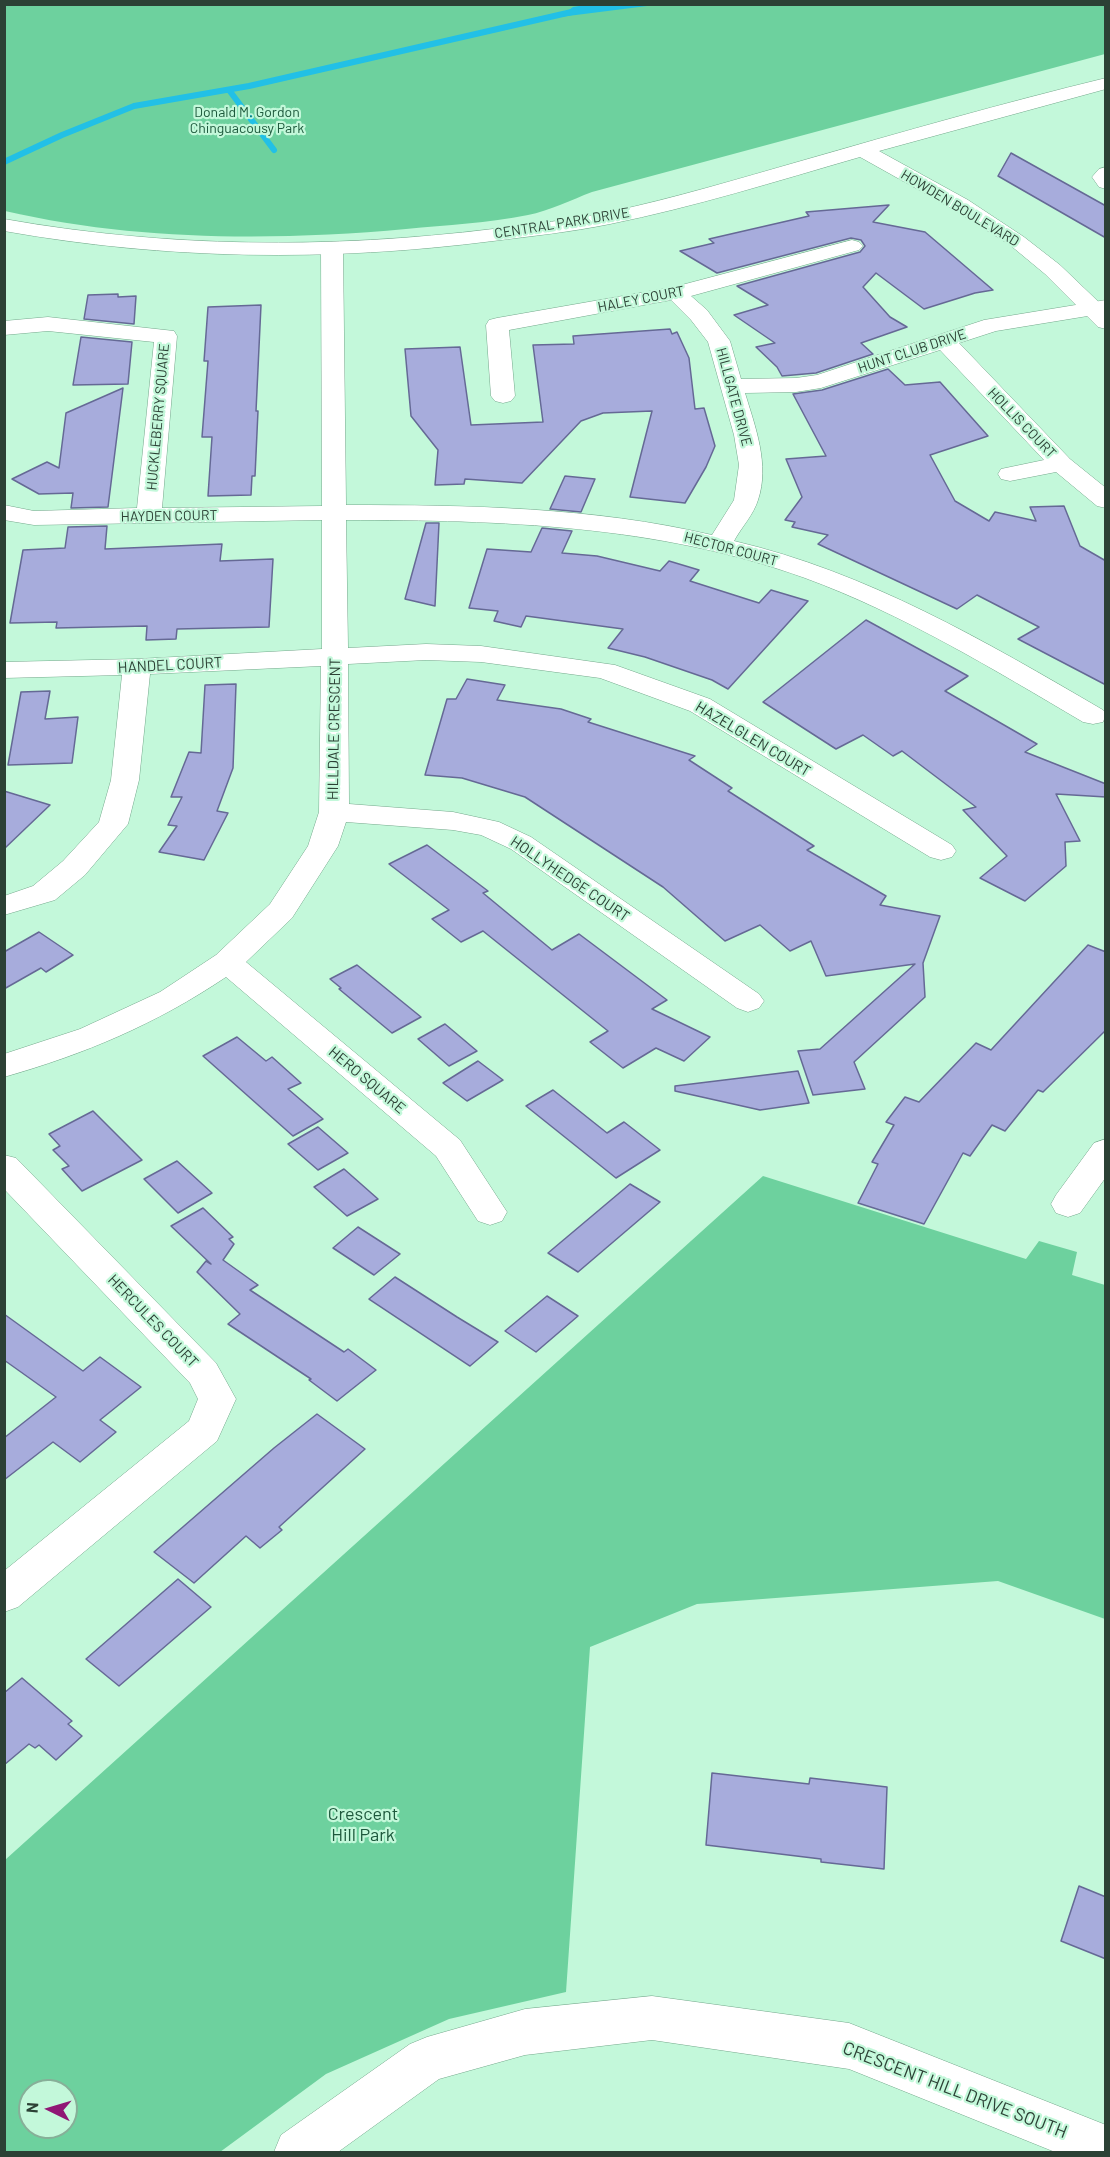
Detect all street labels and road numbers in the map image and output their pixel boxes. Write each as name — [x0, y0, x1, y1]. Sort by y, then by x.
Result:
street label: HOWDEN BOULEVARD — [898, 166, 1022, 250]
street label: CENTRAL PARK DRIVE — [493, 204, 631, 242]
street label: HALEY COURT — [596, 282, 686, 316]
street label: HUNT CLUB DRIVE — [856, 326, 968, 376]
street label: HUCKLEBERRY SQUARE — [143, 343, 173, 491]
street label: HILLGATE DRIVE — [713, 346, 755, 448]
street label: HOLLIS COURT — [984, 384, 1060, 462]
street label: HAYDEN COURT — [121, 507, 217, 525]
street label: HECTOR COURT — [682, 528, 780, 570]
street label: HANDEL COURT — [117, 653, 223, 677]
street label: HILLDALE CRESCENT — [324, 658, 344, 800]
street label: HAZELGLEN COURT — [692, 698, 814, 780]
street label: HOLLYHEDGE COURT — [507, 833, 633, 925]
street label: HERO SQUARE — [325, 1043, 409, 1117]
street label: HERCULES COURT — [104, 1271, 202, 1371]
street label: CRESCENT HILL DRIVE SOUTH — [840, 2037, 1070, 2143]

